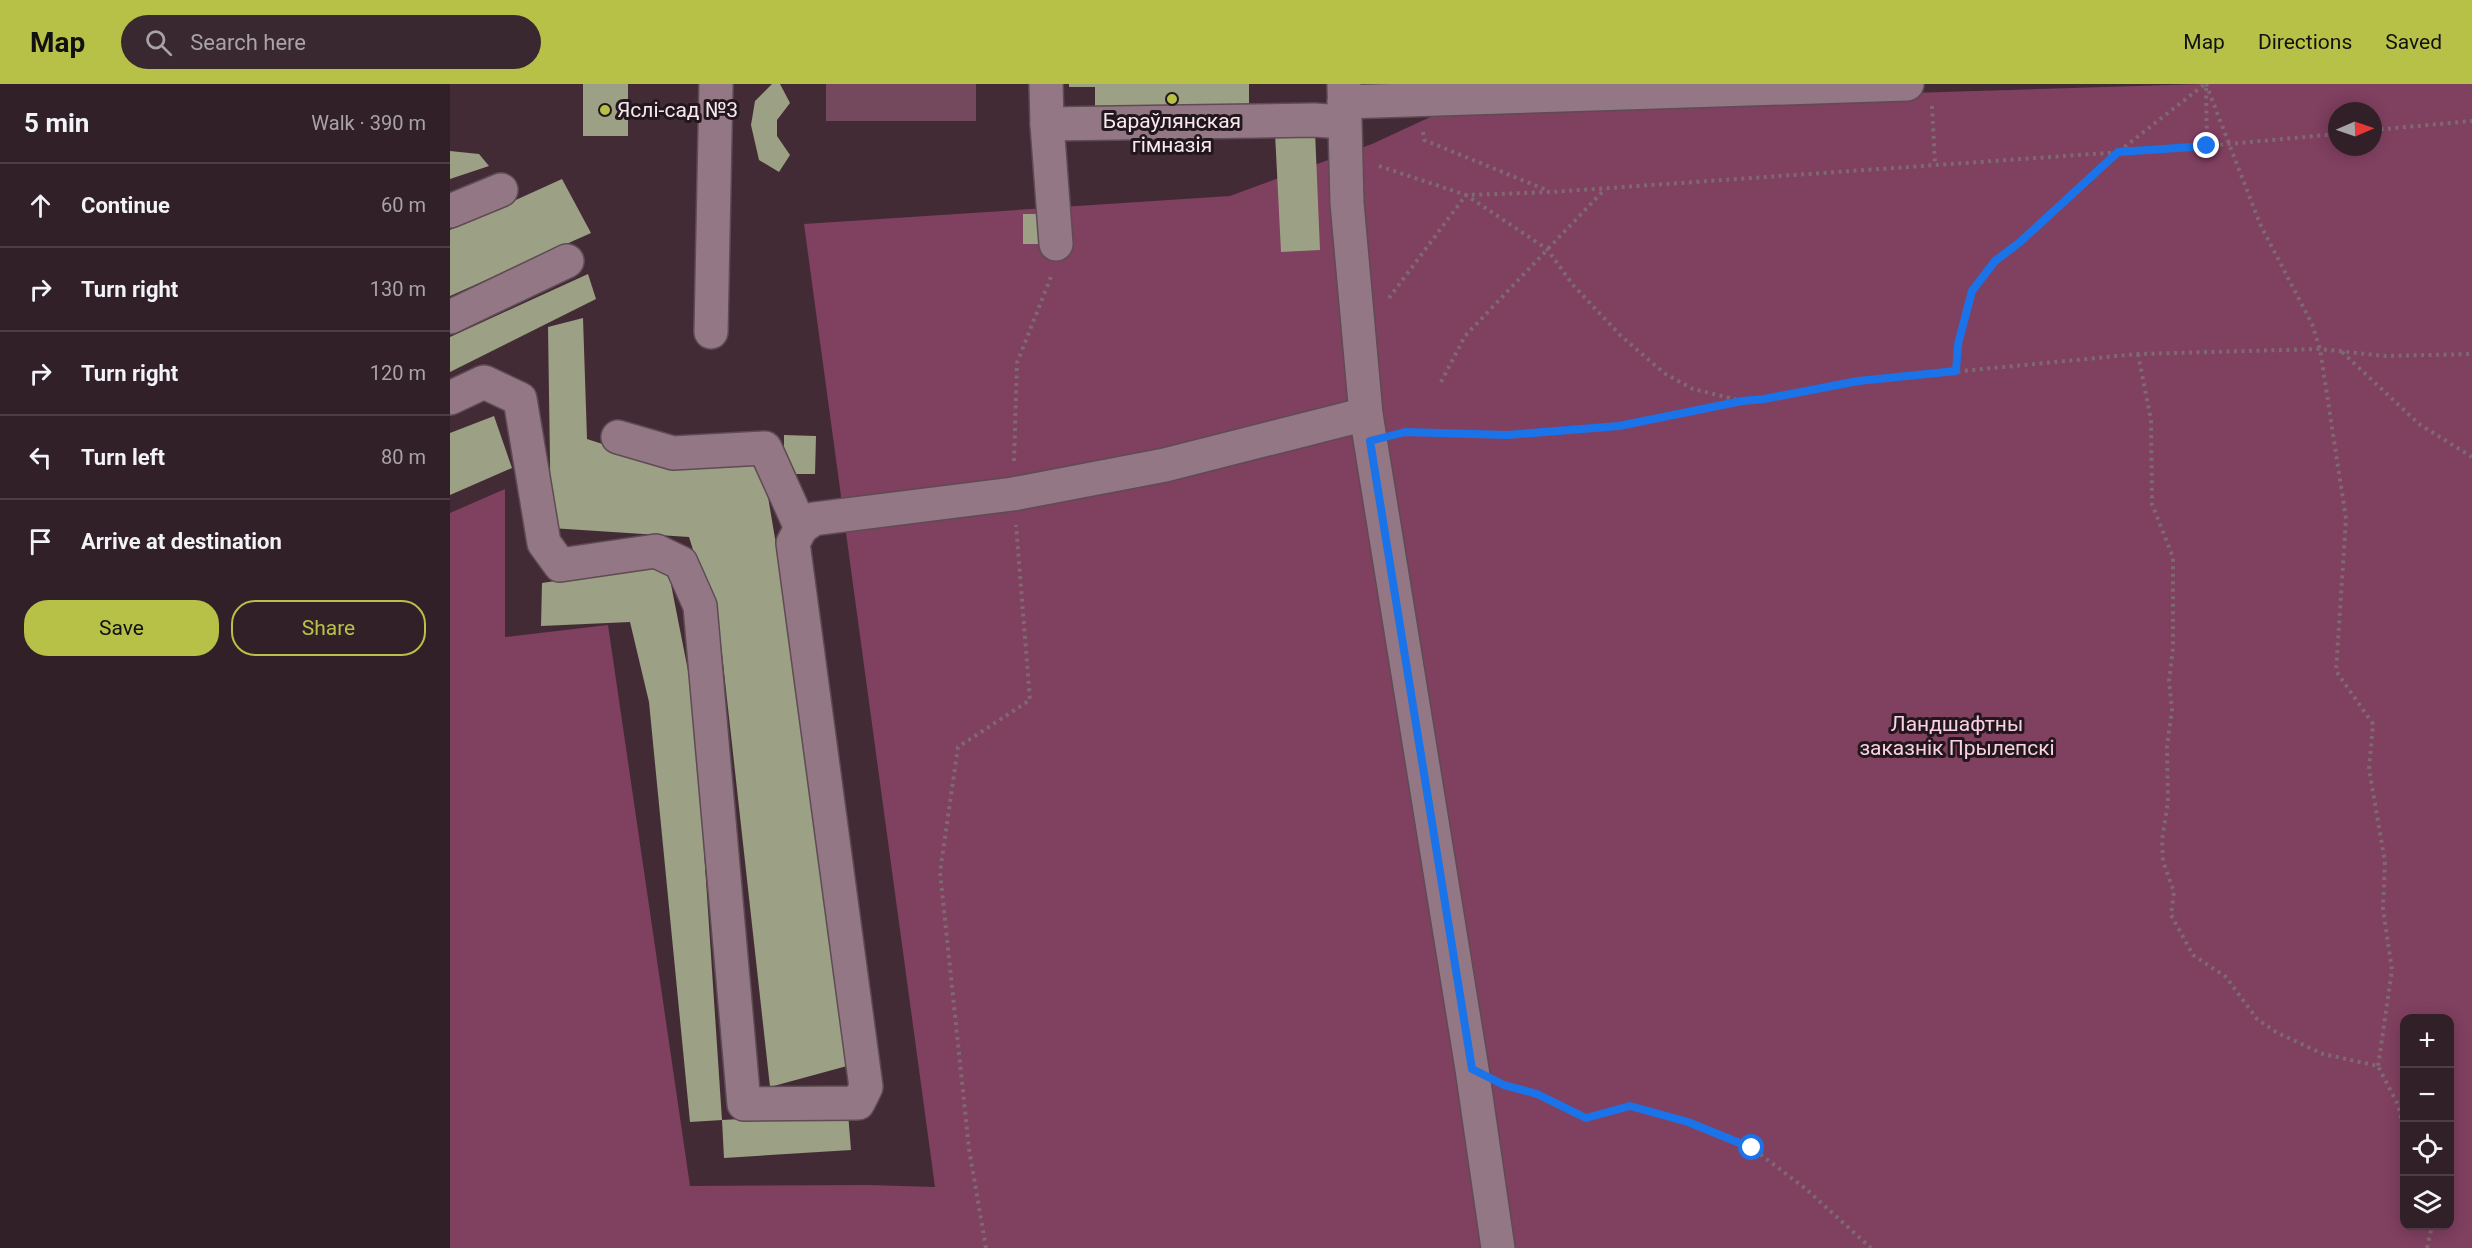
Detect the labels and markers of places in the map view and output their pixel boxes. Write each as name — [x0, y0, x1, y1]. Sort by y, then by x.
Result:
marker: Бараўлянская гімназія — [1165, 92, 1179, 106]
place label: Яслі-сад №3 — [617, 98, 738, 122]
marker: Яслі-сад №3 — [598, 103, 612, 117]
place label: Бараўлянская гімназія — [1103, 109, 1241, 157]

